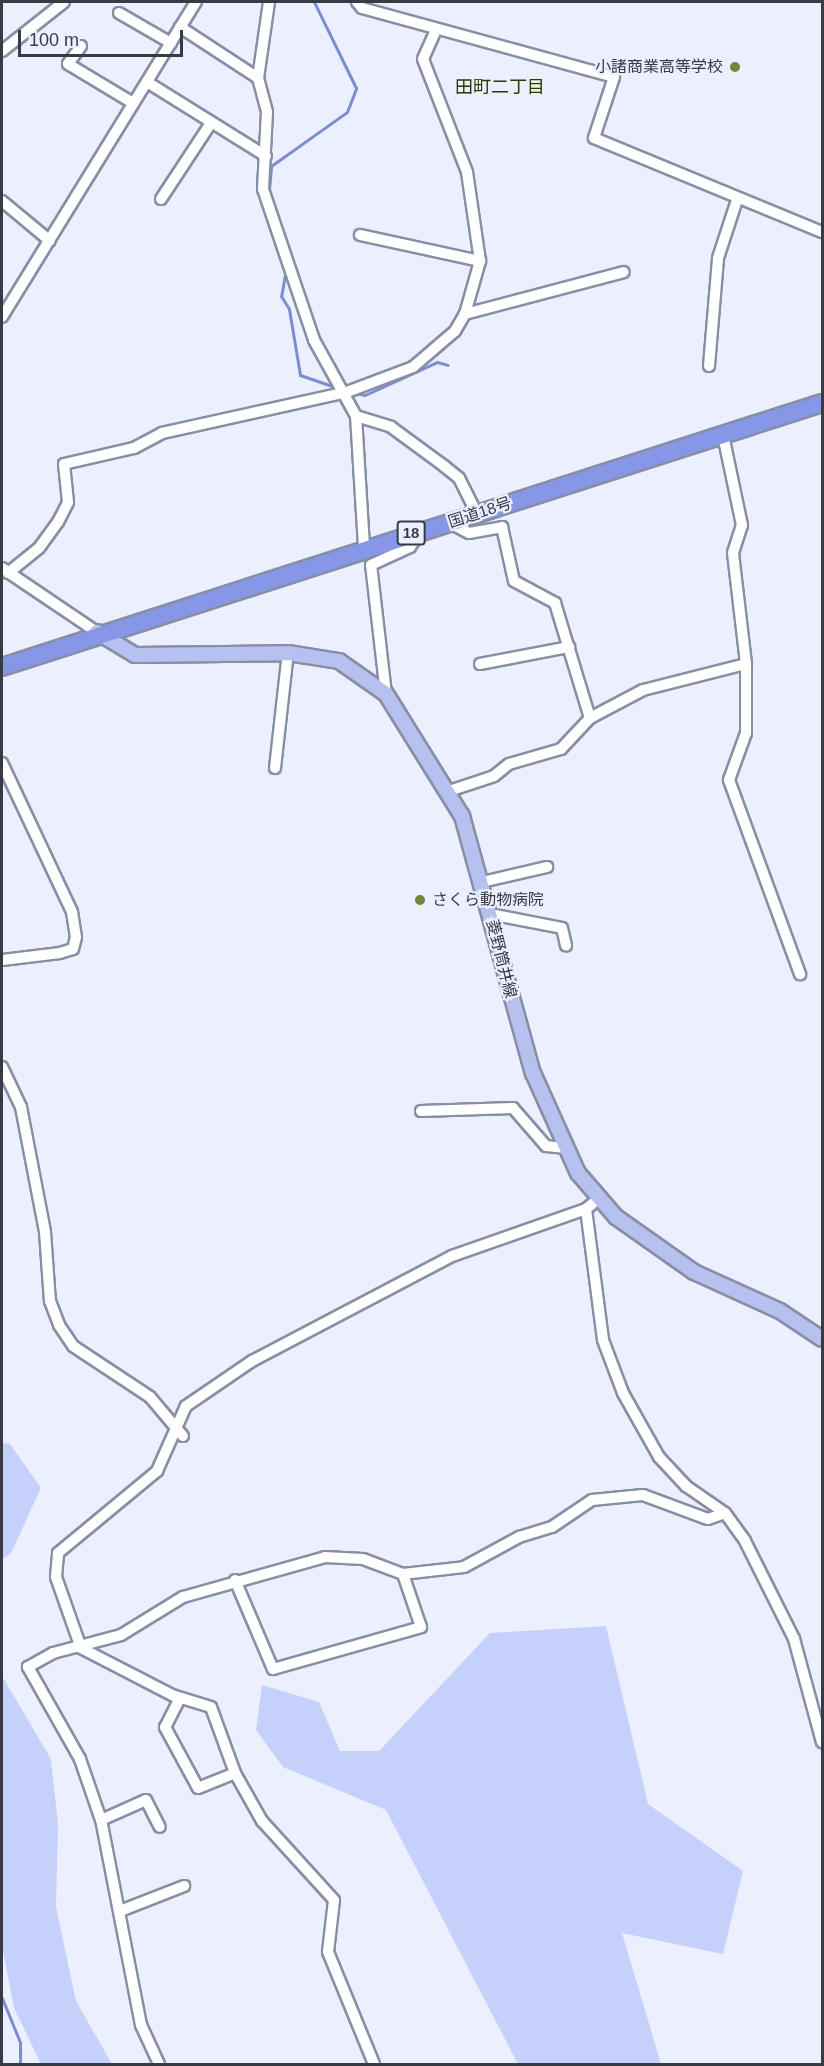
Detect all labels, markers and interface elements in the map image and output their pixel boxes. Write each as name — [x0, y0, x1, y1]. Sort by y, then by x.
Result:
scale bar — [21, 18, 186, 56]
text: 100 m — [29, 30, 79, 50]
place label: 小諸商業高等学校 — [595, 57, 723, 77]
marker: 小諸商業高等学校 — [728, 60, 742, 74]
district label: 田町二丁目 — [455, 76, 545, 98]
street label: 国道18号 — [446, 494, 514, 532]
road number: 18 — [396, 521, 426, 545]
place label: さくら動物病院 — [432, 890, 544, 910]
marker: さくら動物病院 — [413, 893, 427, 907]
street label: 菱野筒井線 — [482, 918, 520, 1000]

